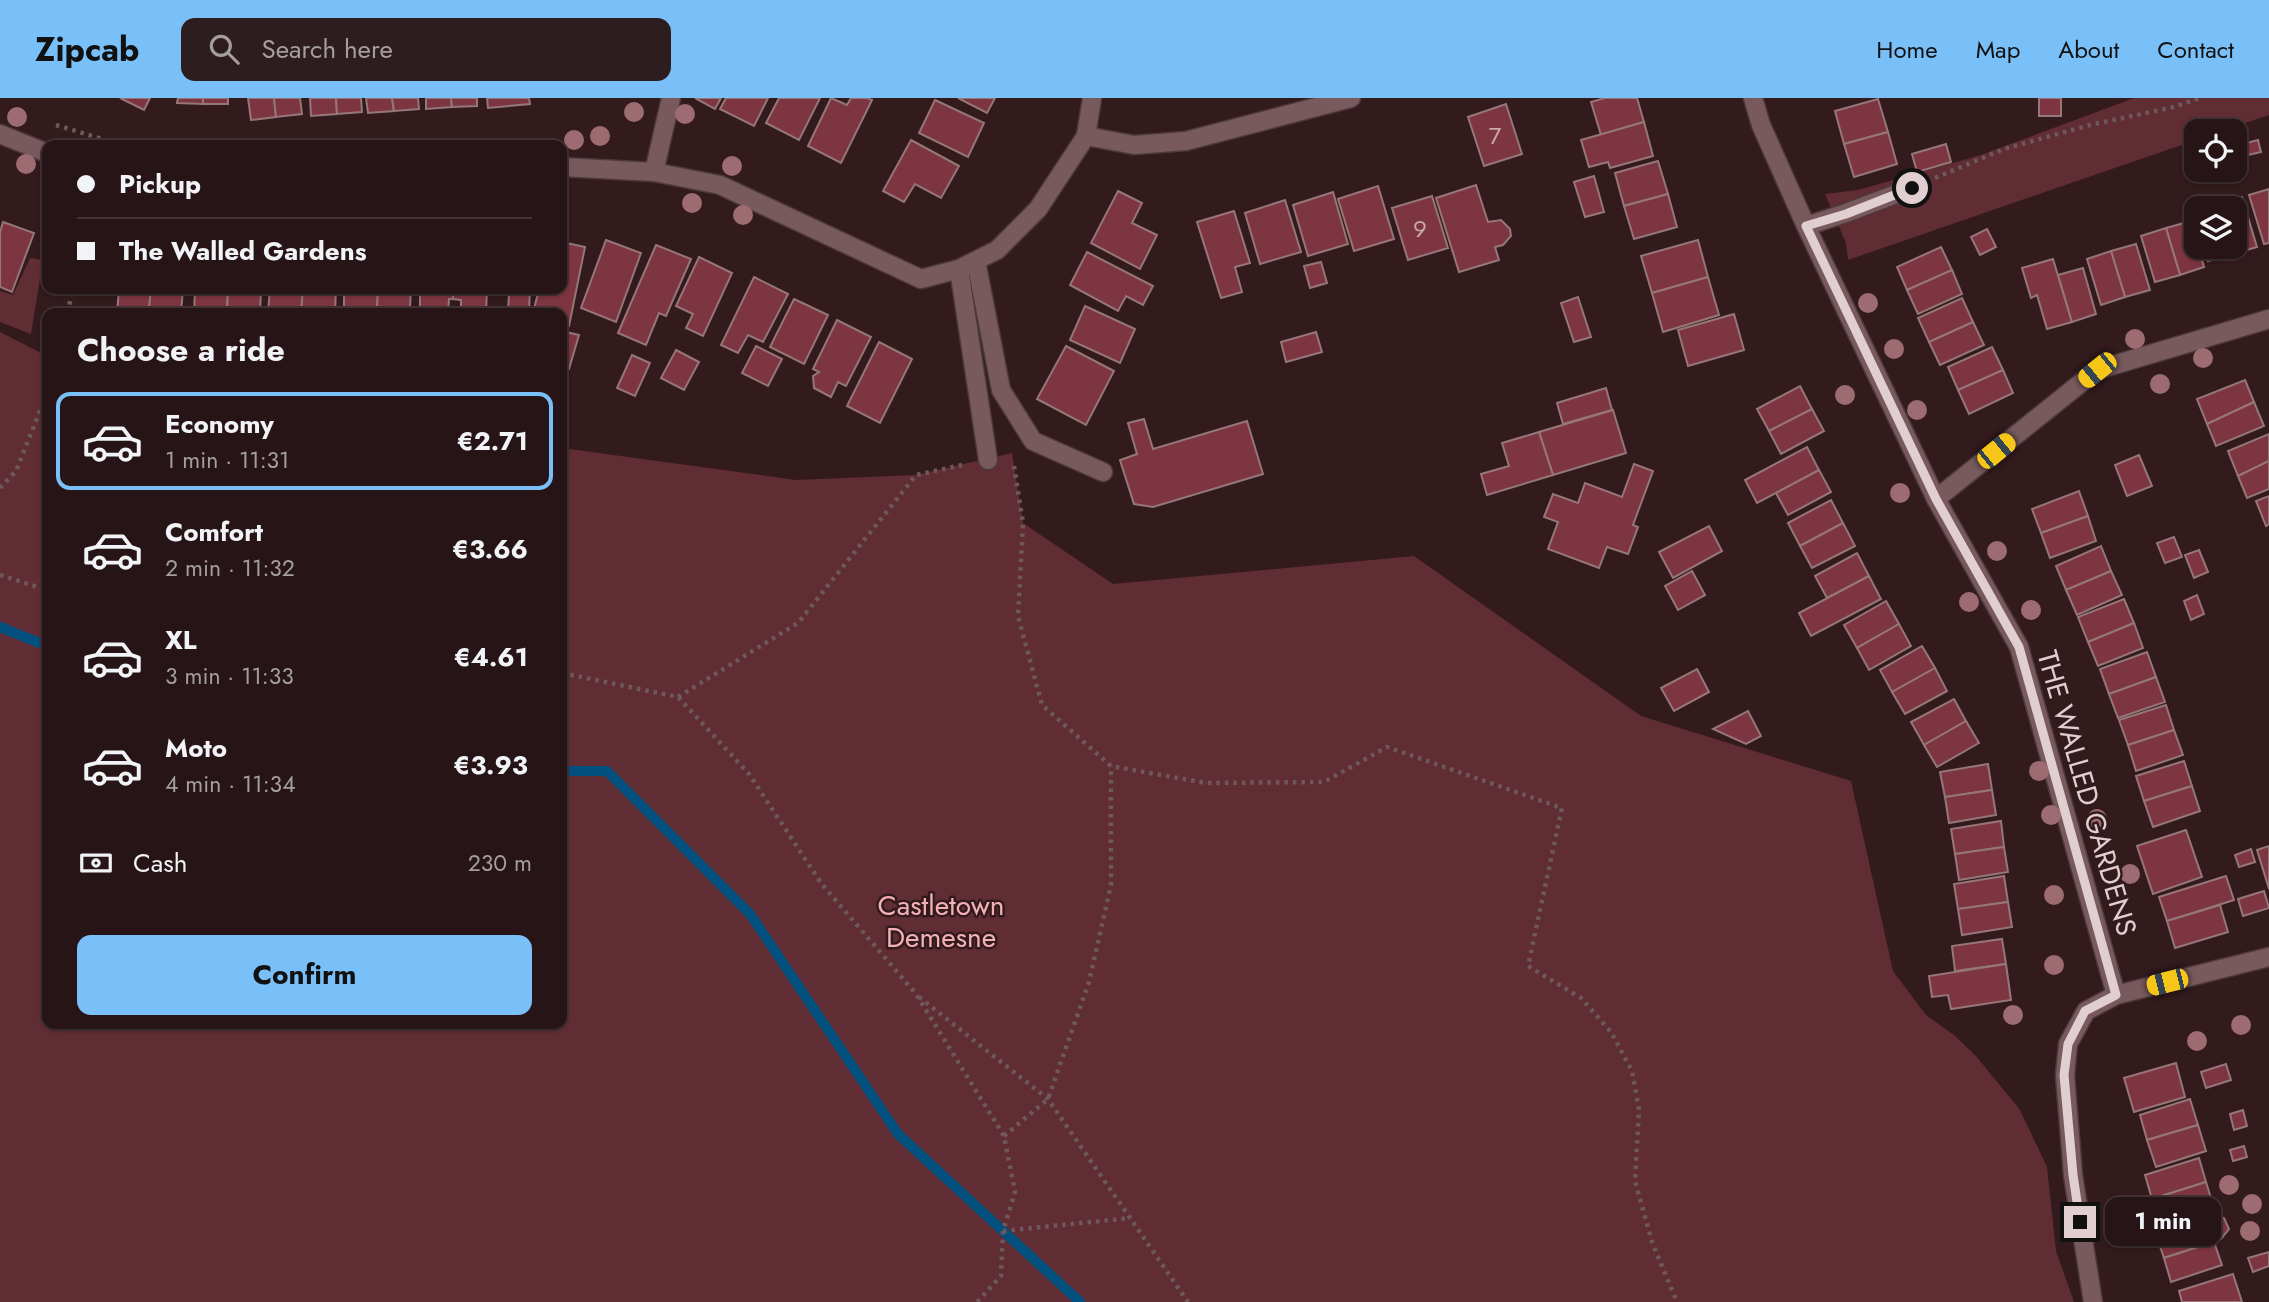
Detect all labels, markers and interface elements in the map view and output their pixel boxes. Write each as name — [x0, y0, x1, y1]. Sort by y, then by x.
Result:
search box — [181, 18, 671, 81]
text: Zipcab — [35, 26, 139, 73]
icon: search — [205, 30, 243, 68]
text: Search here — [261, 30, 393, 68]
text: Home — [1876, 32, 1938, 67]
text: Map — [1976, 32, 2020, 67]
text: About — [2058, 32, 2119, 67]
text: Contact — [2157, 32, 2234, 67]
house number: 7 — [1489, 118, 1502, 153]
map controls — [2184, 119, 2247, 259]
button: locate — [2184, 119, 2247, 182]
text: Pickup — [119, 165, 201, 203]
route start — [1896, 172, 1928, 204]
button: layers — [2184, 196, 2247, 259]
house number: 9 — [1413, 211, 1427, 246]
text: The Walled Gardens — [119, 232, 367, 270]
text: Choose a ride — [77, 327, 285, 373]
car — [2075, 349, 2120, 391]
text: Economy — [165, 405, 274, 443]
icon: car — [81, 410, 144, 473]
text: €2.71 — [457, 422, 528, 460]
car — [1974, 430, 2019, 472]
text: 1 min · 11:31 — [165, 443, 289, 477]
text: Comfort — [165, 513, 263, 551]
icon: car — [81, 518, 144, 581]
text: €3.66 — [452, 530, 528, 568]
text: 2 min · 11:32 — [165, 551, 295, 585]
text: XL — [165, 621, 197, 659]
icon: car — [81, 626, 144, 689]
text: €4.61 — [454, 638, 528, 676]
street label: THE WALLED GARDENS — [2027, 646, 2147, 940]
text: 3 min · 11:33 — [165, 659, 294, 693]
text: Moto — [165, 729, 227, 767]
icon: car — [81, 734, 144, 797]
text: €3.93 — [453, 746, 528, 784]
text: 4 min · 11:34 — [165, 767, 296, 801]
icon: cash — [77, 844, 115, 882]
text: Cash — [133, 844, 187, 882]
text: 230 m — [468, 846, 532, 880]
park label: Castletown Demesne — [878, 885, 1004, 958]
button: Confirm — [77, 935, 532, 1015]
car — [2145, 967, 2190, 997]
callout: 1 min — [2104, 1198, 2220, 1246]
text: 1 min — [2134, 1204, 2192, 1238]
route end — [2064, 1206, 2096, 1238]

